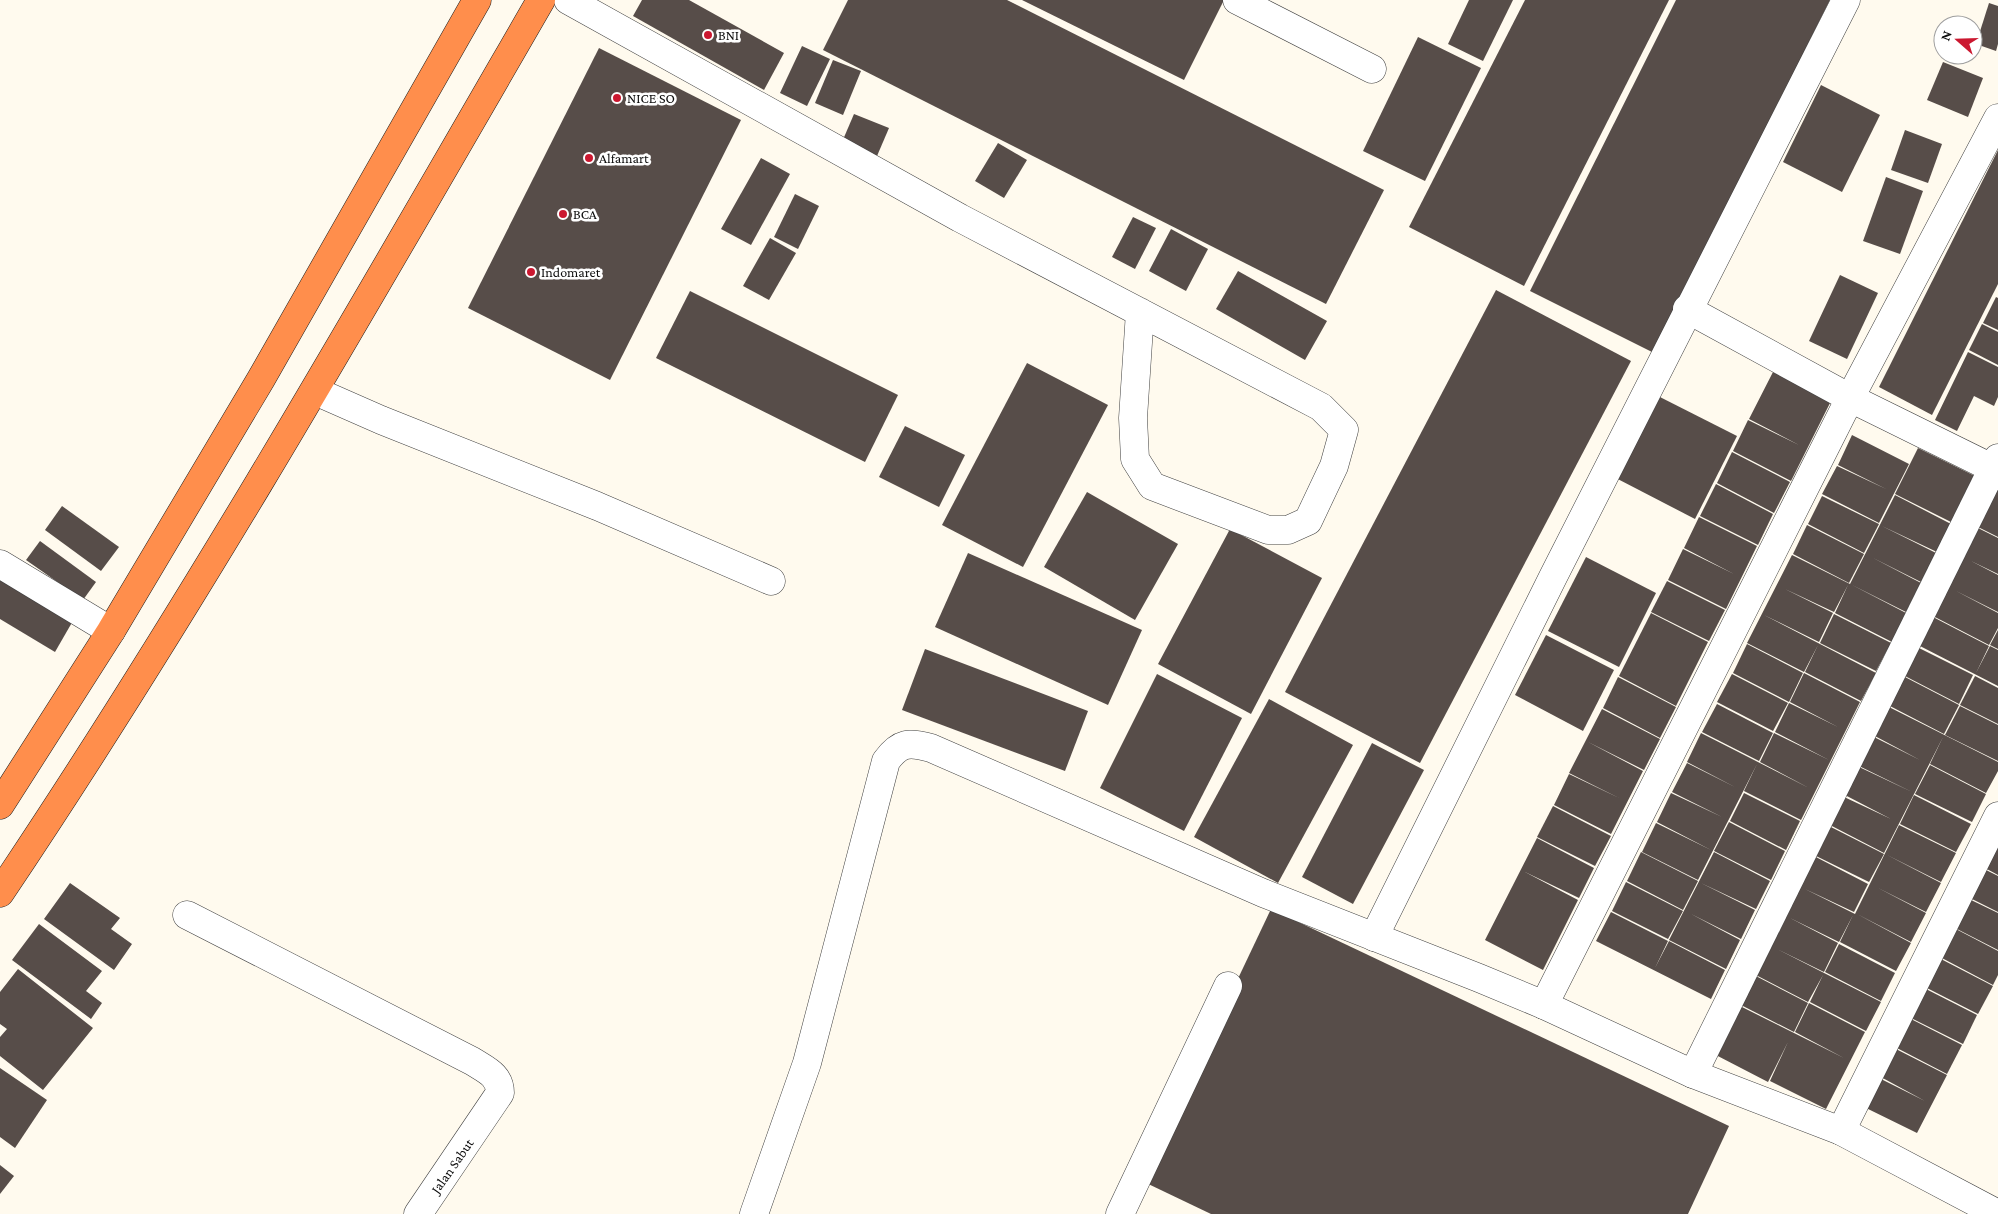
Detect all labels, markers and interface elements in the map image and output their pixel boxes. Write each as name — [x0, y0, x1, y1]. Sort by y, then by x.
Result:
north arrow — [1933, 15, 1983, 65]
place label: BNI — [718, 27, 739, 43]
text: N — [1937, 28, 1955, 43]
marker: BNI — [702, 29, 714, 41]
place label: NICE SO — [627, 90, 675, 106]
marker: NICE SO — [611, 92, 623, 104]
place label: Alfamart — [599, 150, 649, 166]
marker: Alfamart — [583, 152, 595, 164]
place label: BCA — [573, 206, 597, 222]
marker: BCA — [557, 208, 569, 220]
place label: Indomaret — [541, 264, 601, 280]
marker: Indomaret — [525, 266, 537, 278]
street label: Jalan Sabut — [426, 1135, 477, 1198]

